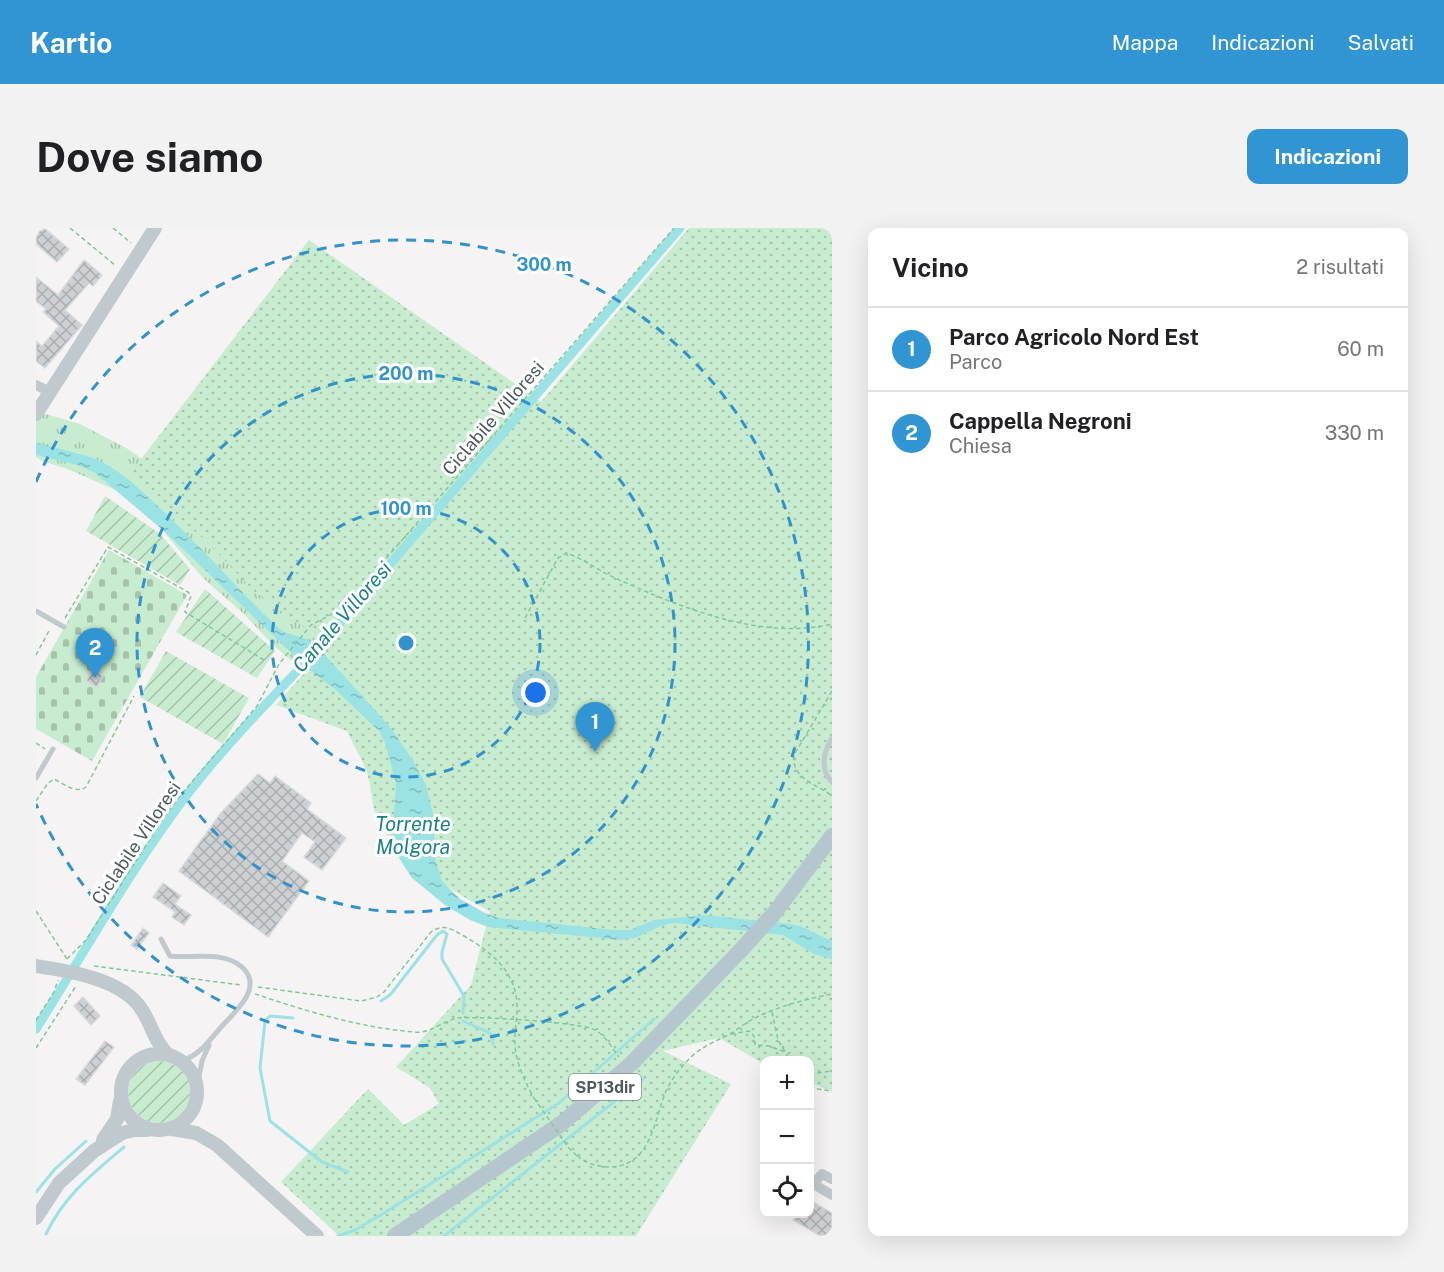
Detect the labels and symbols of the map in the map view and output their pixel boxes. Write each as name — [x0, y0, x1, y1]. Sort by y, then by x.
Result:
text: 300 m — [516, 254, 572, 275]
street label: Ciclabile Villoresi — [438, 357, 548, 479]
text: 200 m — [379, 363, 433, 384]
text: 100 m — [380, 498, 432, 519]
water label: Canale Villoresi — [287, 557, 397, 677]
pin: 2 — [76, 628, 114, 678]
centre of rings — [396, 633, 416, 653]
your location — [521, 678, 550, 707]
pin: 1 — [576, 702, 614, 752]
street label: Ciclabile Villoresi — [87, 778, 185, 908]
water label: Torrente Molgora — [375, 812, 451, 859]
road number: SP13dir — [569, 1074, 641, 1100]

